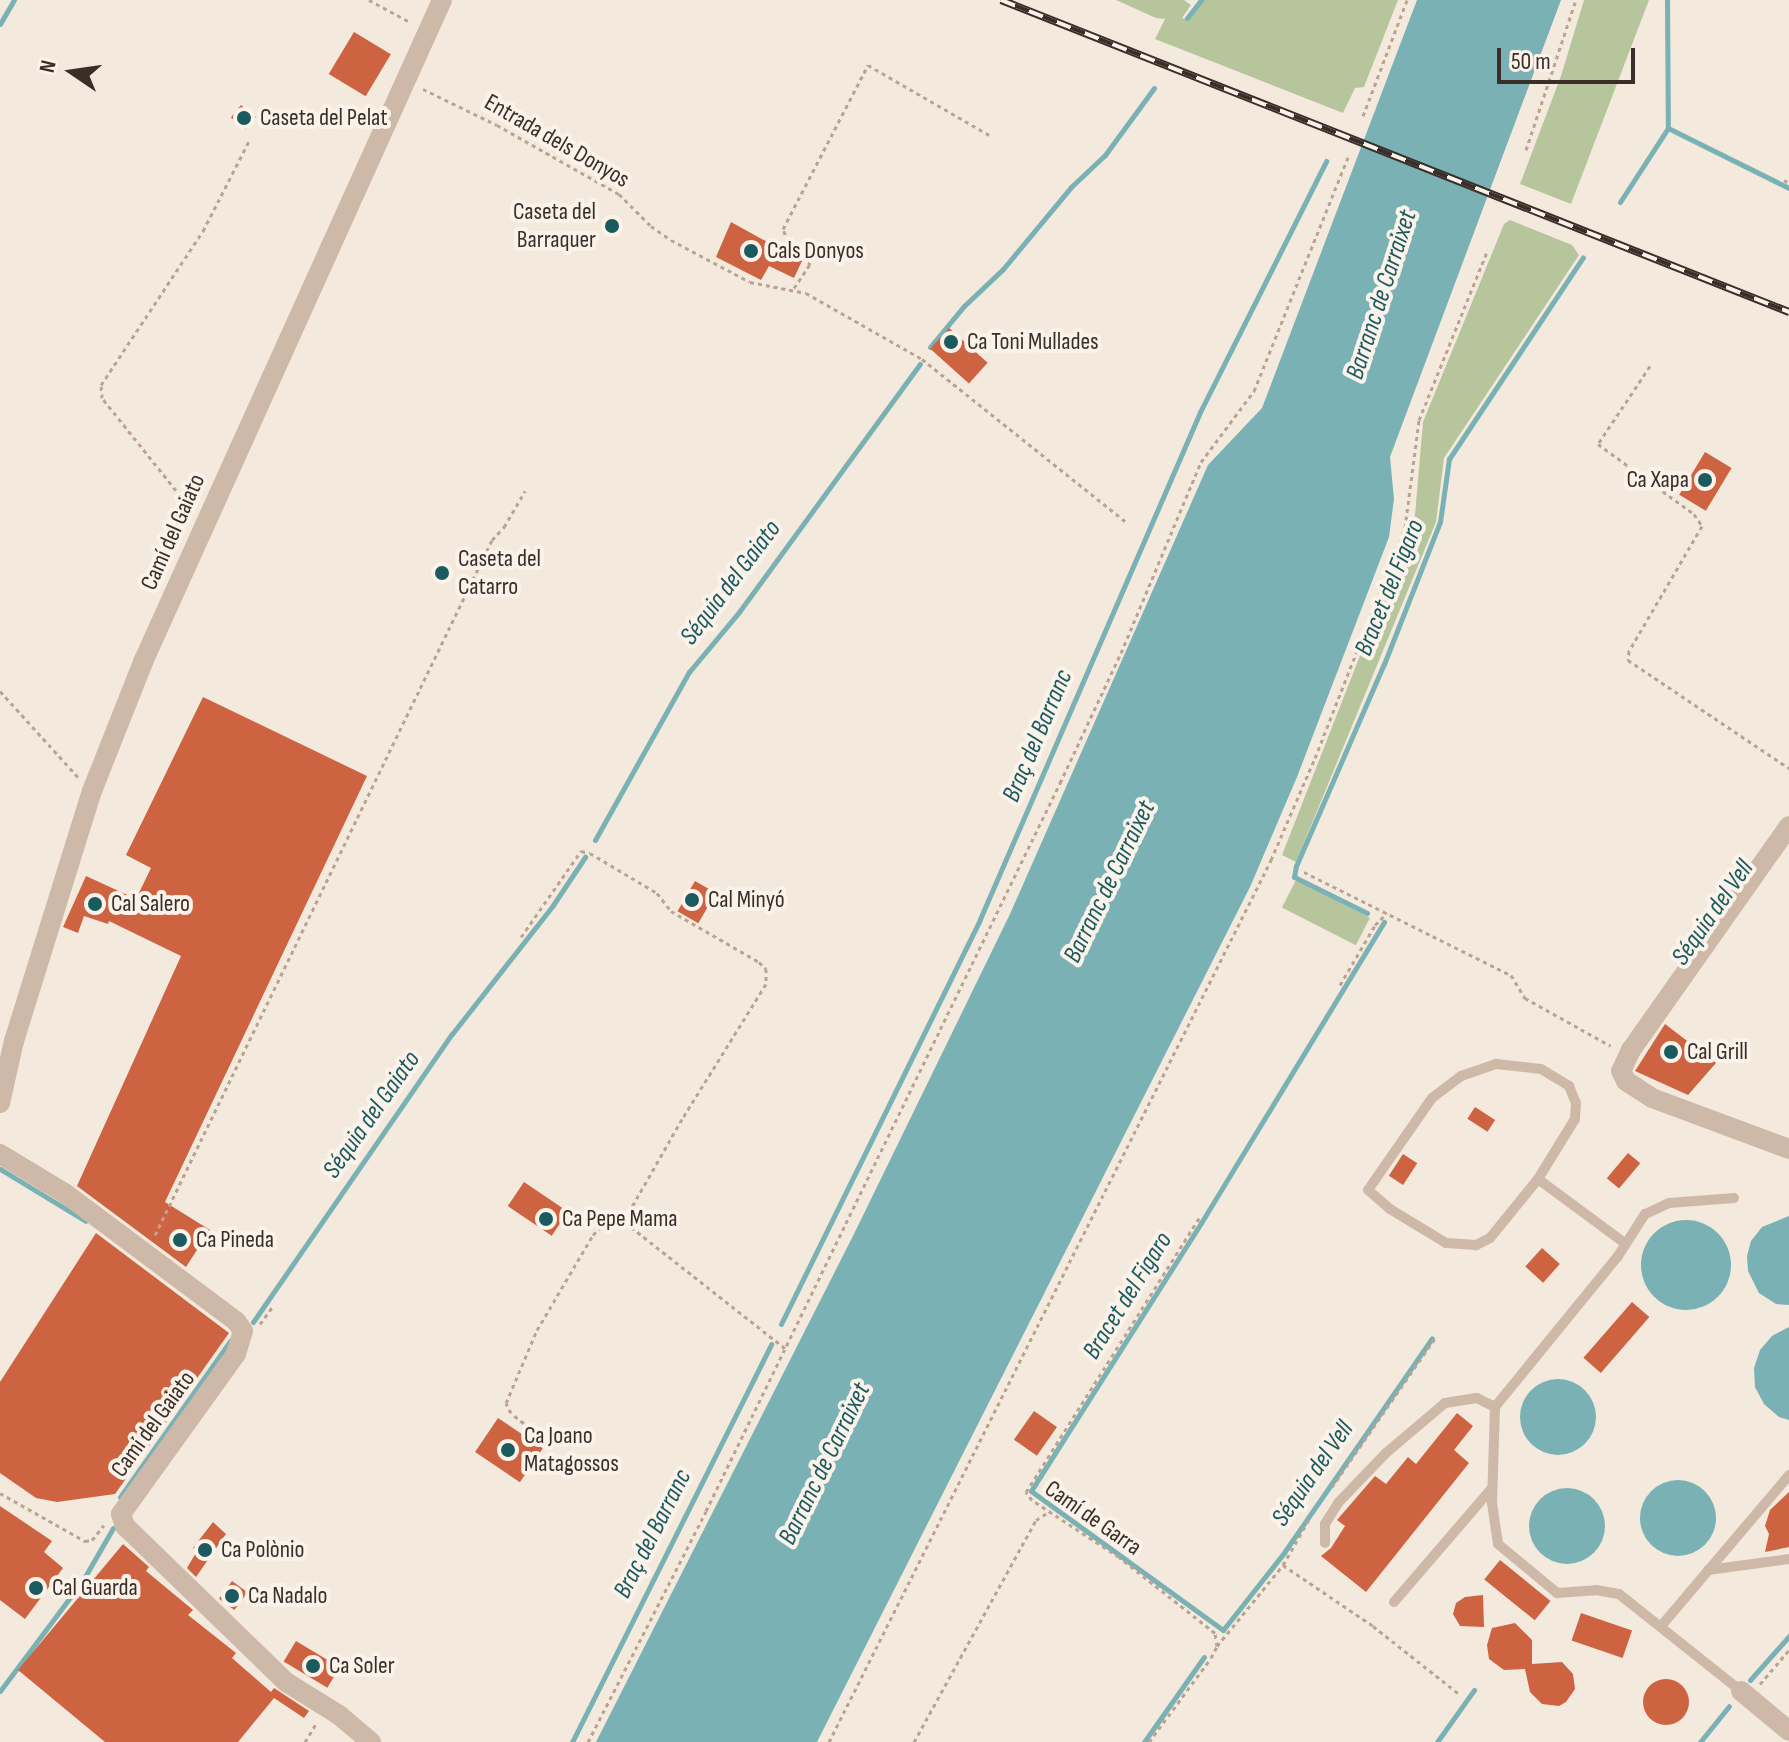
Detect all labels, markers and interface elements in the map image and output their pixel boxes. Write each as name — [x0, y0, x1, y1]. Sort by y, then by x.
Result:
north arrow — [32, 32, 112, 112]
scale bar — [1501, 32, 1639, 82]
text: 50 m — [1511, 47, 1551, 76]
text: N — [34, 58, 63, 75]
street label: Entrada dels Donyos — [479, 88, 635, 194]
place label: Caseta del Pelat — [260, 104, 388, 132]
marker: Caseta del Pelat — [235, 109, 253, 127]
place label: Caseta del Barraquer — [513, 198, 596, 254]
water label: Barranc de Carraixet — [1340, 207, 1424, 383]
marker: Caseta del Barraquer — [603, 217, 621, 235]
place label: Cals Donyos — [767, 237, 864, 265]
marker: Cals Donyos — [742, 242, 760, 260]
place label: Ca Toni Mullades — [967, 328, 1099, 356]
marker: Ca Toni Mullades — [942, 333, 960, 351]
place label: Ca Xapa — [1626, 466, 1689, 494]
street label: Camí del Gaiato — [135, 470, 211, 594]
marker: Ca Xapa — [1696, 471, 1714, 489]
water label: Séquia del Gaiato — [674, 515, 788, 651]
water label: Bracet del Figaro — [1349, 515, 1431, 661]
place label: Caseta del Catarro — [458, 545, 541, 601]
marker: Caseta del Catarro — [433, 564, 451, 582]
water label: Braç del Barranc — [996, 665, 1080, 807]
water label: Barranc de Carraixet — [1057, 796, 1163, 968]
water label: Séquia del Vell — [1665, 854, 1761, 972]
place label: Cal Minyó — [708, 886, 785, 914]
place label: Cal Salero — [111, 890, 190, 918]
marker: Cal Minyó — [683, 891, 701, 909]
marker: Cal Salero — [86, 895, 104, 913]
place label: Cal Grill — [1687, 1038, 1748, 1066]
marker: Cal Grill — [1662, 1043, 1680, 1061]
water label: Séquia del Gaiato — [317, 1045, 427, 1185]
place label: Ca Pepe Mama — [562, 1205, 678, 1233]
marker: Ca Pepe Mama — [537, 1210, 555, 1228]
place label: Ca Pineda — [196, 1226, 274, 1254]
water label: Bracet del Figaro — [1077, 1227, 1179, 1365]
marker: Ca Pineda — [171, 1231, 189, 1249]
street label: Camí del Gaiato — [105, 1365, 201, 1483]
water label: Barranc de Carraixet — [772, 1378, 878, 1550]
water label: Séquia del Vell — [1265, 1415, 1361, 1533]
place label: Ca Joano Matagossos — [524, 1422, 619, 1478]
marker: Ca Joano Matagossos — [499, 1441, 517, 1459]
water label: Braç del Barranc — [607, 1464, 699, 1604]
street label: Camí de Garra — [1039, 1474, 1147, 1562]
place label: Ca Polònio — [221, 1536, 304, 1564]
marker: Ca Polònio — [196, 1541, 214, 1559]
place label: Cal Guarda — [52, 1574, 138, 1602]
marker: Cal Guarda — [27, 1579, 45, 1597]
place label: Ca Nadalo — [248, 1582, 327, 1610]
marker: Ca Nadalo — [223, 1587, 241, 1605]
place label: Ca Soler — [329, 1652, 395, 1680]
marker: Ca Soler — [304, 1657, 322, 1675]

